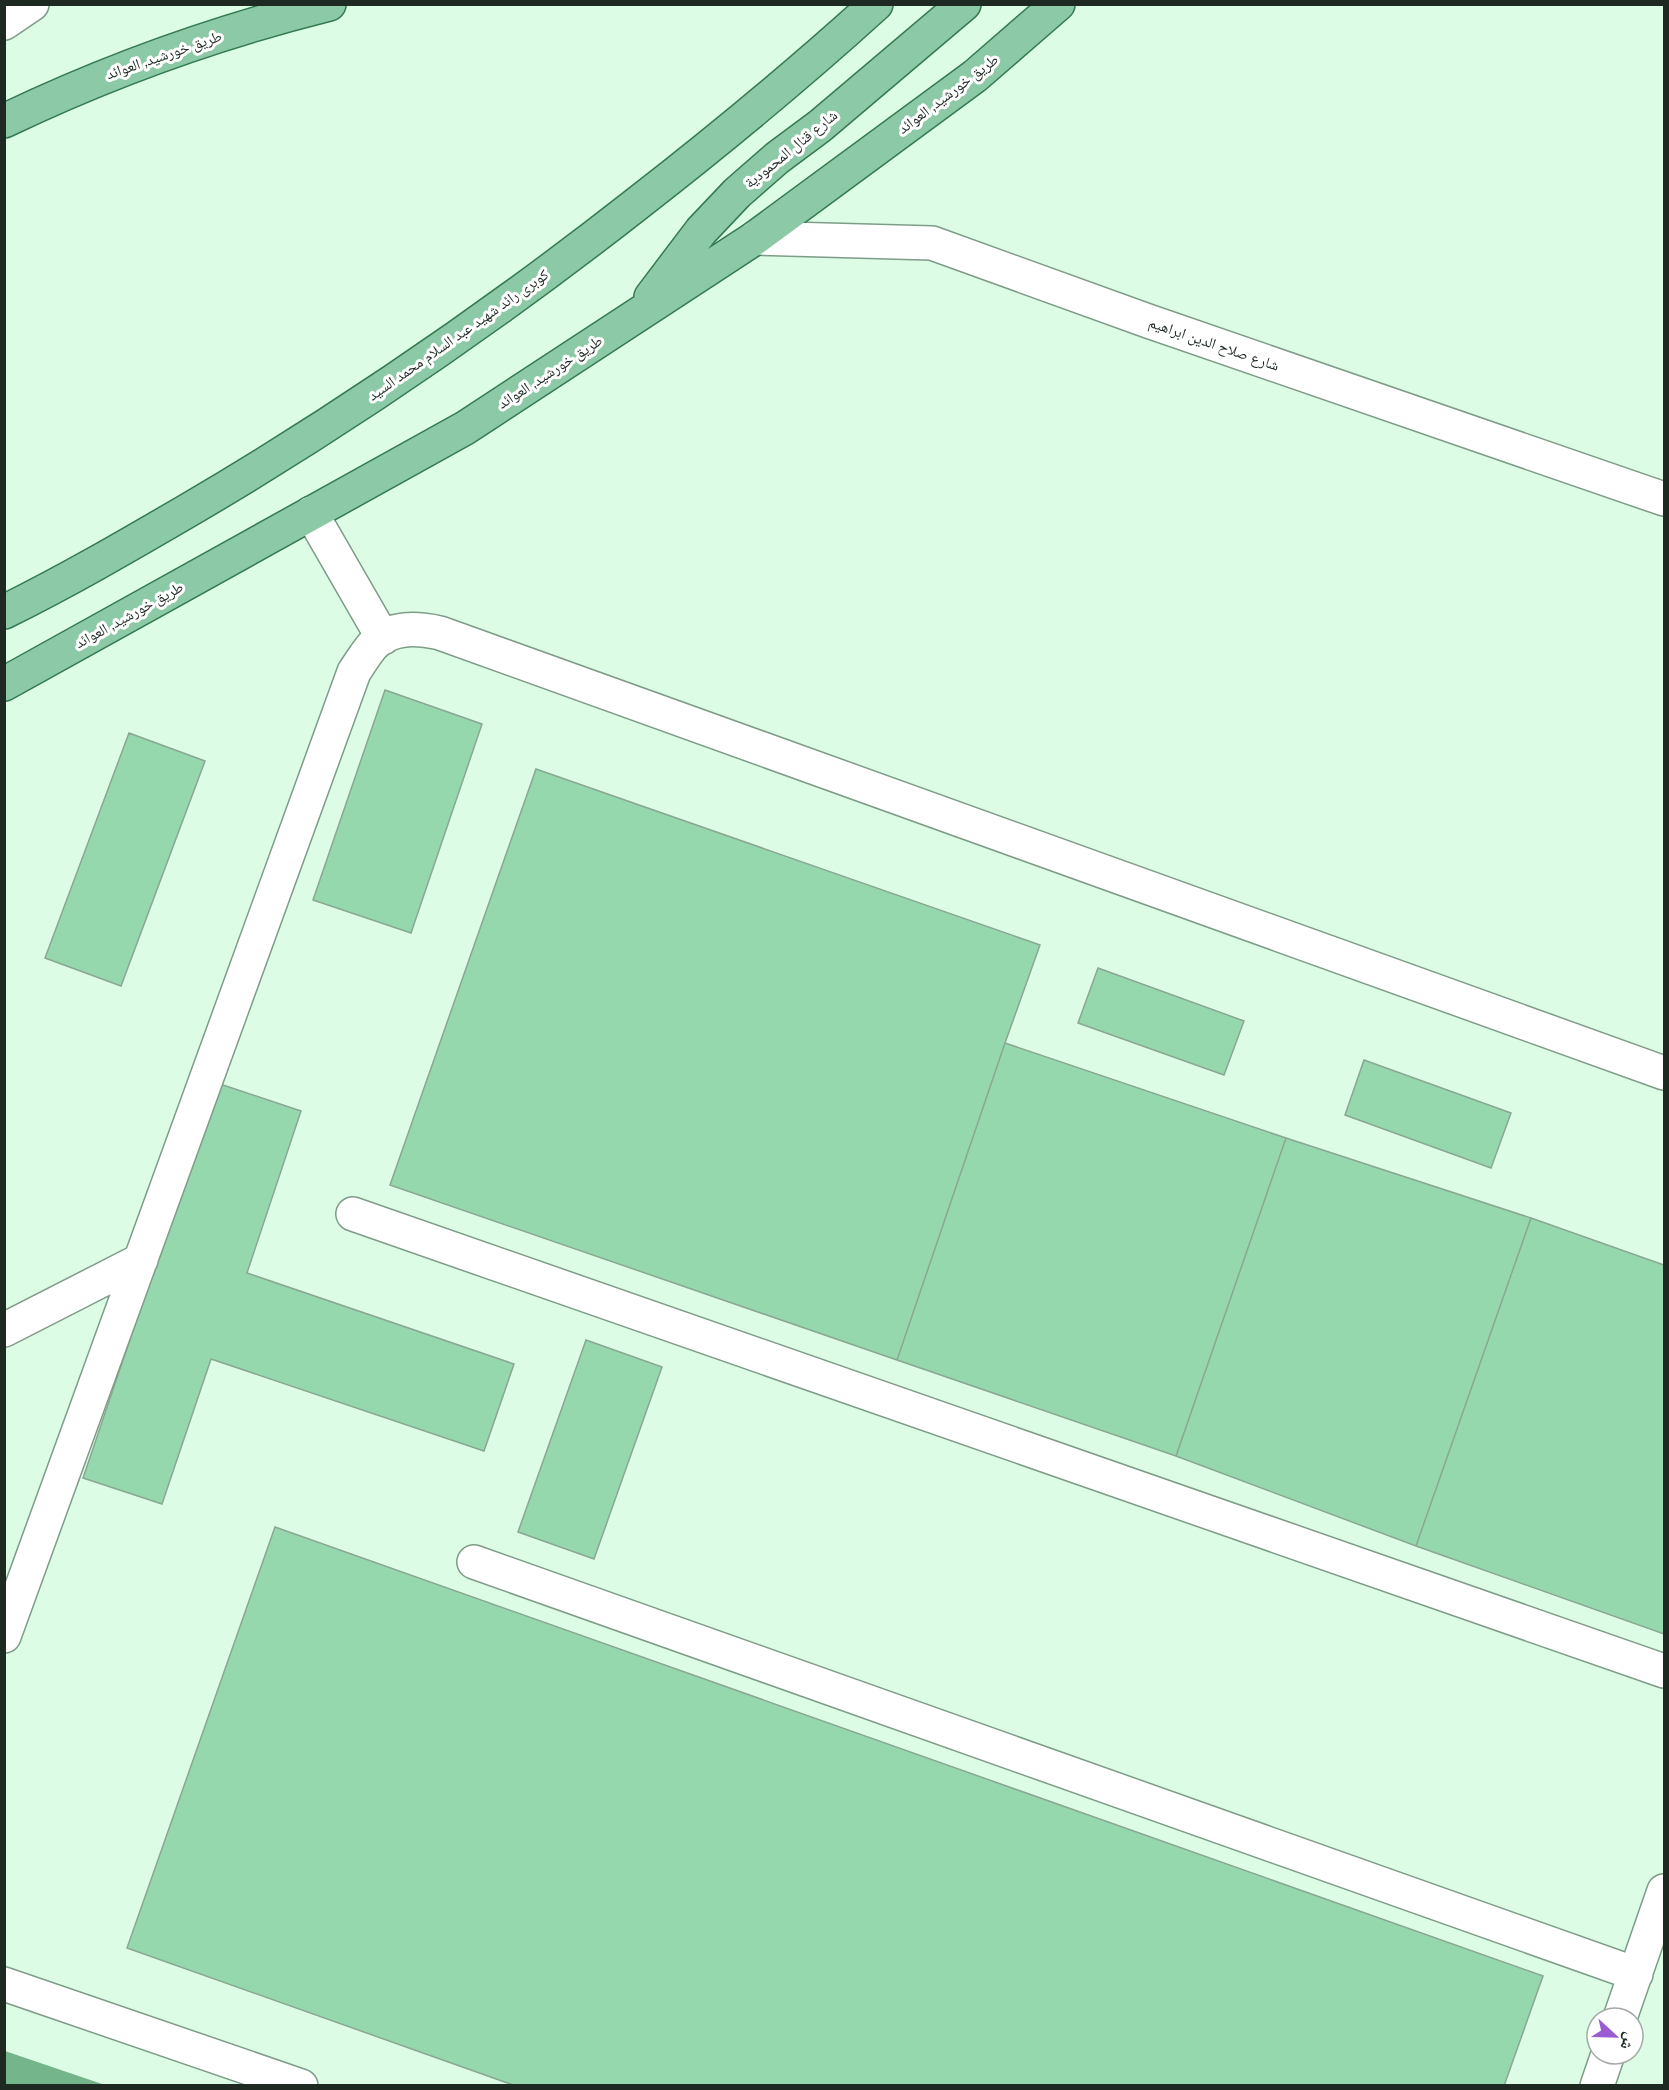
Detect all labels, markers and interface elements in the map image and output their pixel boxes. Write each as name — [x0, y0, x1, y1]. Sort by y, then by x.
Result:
street label: طريق خورشيد, العوائد — [103, 26, 225, 84]
street label: طريق خورشيد, العوائد — [894, 49, 1003, 138]
street label: شارع قنال المحمودية — [740, 105, 842, 193]
street label: كوبرى رائد شهيد عبد السلام محمد السيد — [364, 265, 552, 405]
street label: شارع صلاح الدين ابراهيم — [1146, 312, 1282, 376]
street label: طريق خورشيد, العوائد — [494, 331, 606, 413]
street label: طريق خورشيد, العوائد — [71, 577, 187, 653]
north arrow — [1585, 2006, 1645, 2066]
text: ش — [1616, 2030, 1640, 2053]

